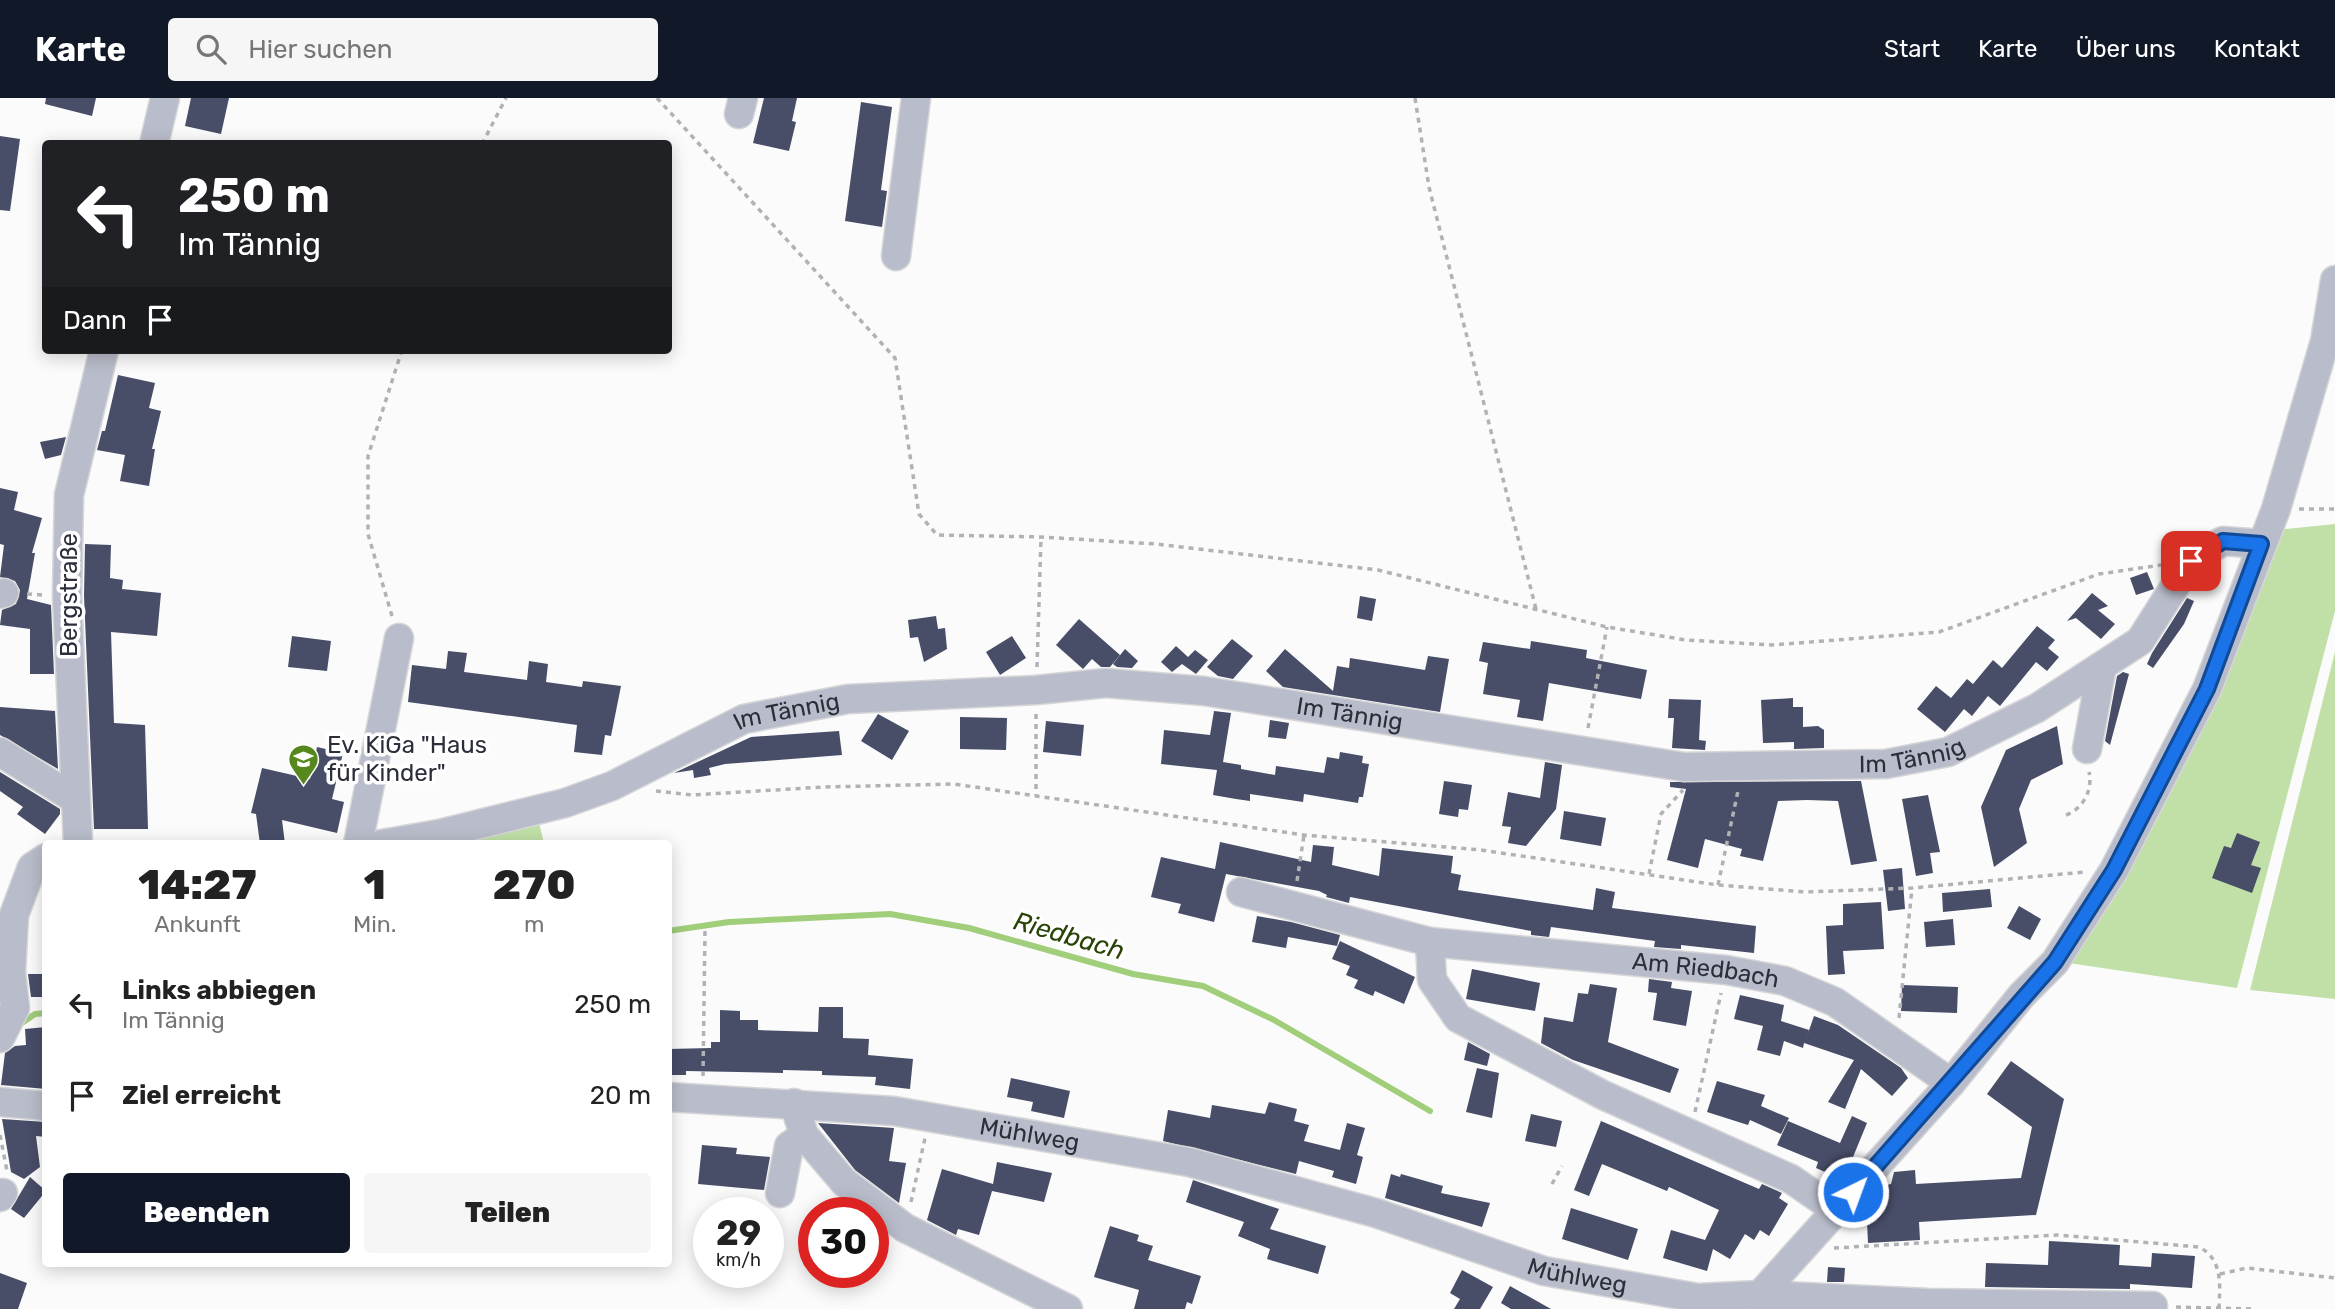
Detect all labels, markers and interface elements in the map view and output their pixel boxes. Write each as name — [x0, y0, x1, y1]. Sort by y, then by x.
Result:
search box — [168, 18, 658, 81]
text: Karte — [35, 30, 126, 69]
icon: search — [192, 30, 230, 68]
text: Hier suchen — [248, 34, 393, 65]
text: Start — [1884, 35, 1940, 63]
text: Karte — [1978, 35, 2038, 63]
text: Über uns — [2076, 35, 2176, 63]
text: Kontakt — [2214, 35, 2300, 63]
text: 250 m — [178, 166, 330, 224]
icon: left — [63, 168, 154, 259]
text: Im Tännig — [178, 225, 321, 263]
icon: arrive — [141, 301, 179, 339]
text: Dann — [63, 305, 127, 336]
pin — [2161, 531, 2221, 591]
street label: Bergstraße — [55, 533, 83, 657]
icon: arrive — [2172, 542, 2210, 580]
street label: Im Tännig — [728, 687, 842, 736]
street label: Im Tännig — [1295, 692, 1405, 736]
place label: Ev. KiGa "Haus für Kinder" — [327, 731, 487, 787]
street label: Im Tännig — [1859, 732, 1970, 778]
school or university icon: Ev. KiGa "Haus für Kinder" — [287, 742, 321, 786]
text: 14:27 — [138, 860, 257, 910]
text: 1 — [364, 860, 386, 910]
text: 270 — [493, 860, 576, 910]
water label: Riedbach — [1010, 905, 1128, 967]
text: Ankunft — [154, 910, 241, 938]
text: Min. — [353, 910, 397, 938]
text: m — [524, 910, 544, 938]
street label: Am Riedbach — [1631, 947, 1782, 994]
text: Links abbiegen — [122, 975, 316, 1006]
icon: left — [63, 986, 101, 1024]
text: 250 m — [574, 989, 651, 1020]
text: Im Tännig — [122, 1006, 225, 1034]
icon: arrive — [63, 1077, 101, 1115]
text: Ziel erreicht — [122, 1080, 281, 1111]
text: 20 m — [590, 1080, 651, 1111]
street label: Mühlweg — [978, 1112, 1082, 1157]
position arrow — [1816, 1155, 1890, 1229]
button: Beenden — [63, 1173, 350, 1253]
button: Teilen — [364, 1173, 651, 1253]
speed limit sign: 30 — [798, 1197, 889, 1288]
text: 29 — [716, 1212, 761, 1254]
text: km/h — [716, 1249, 761, 1271]
street label: Mühlweg — [1524, 1252, 1629, 1299]

